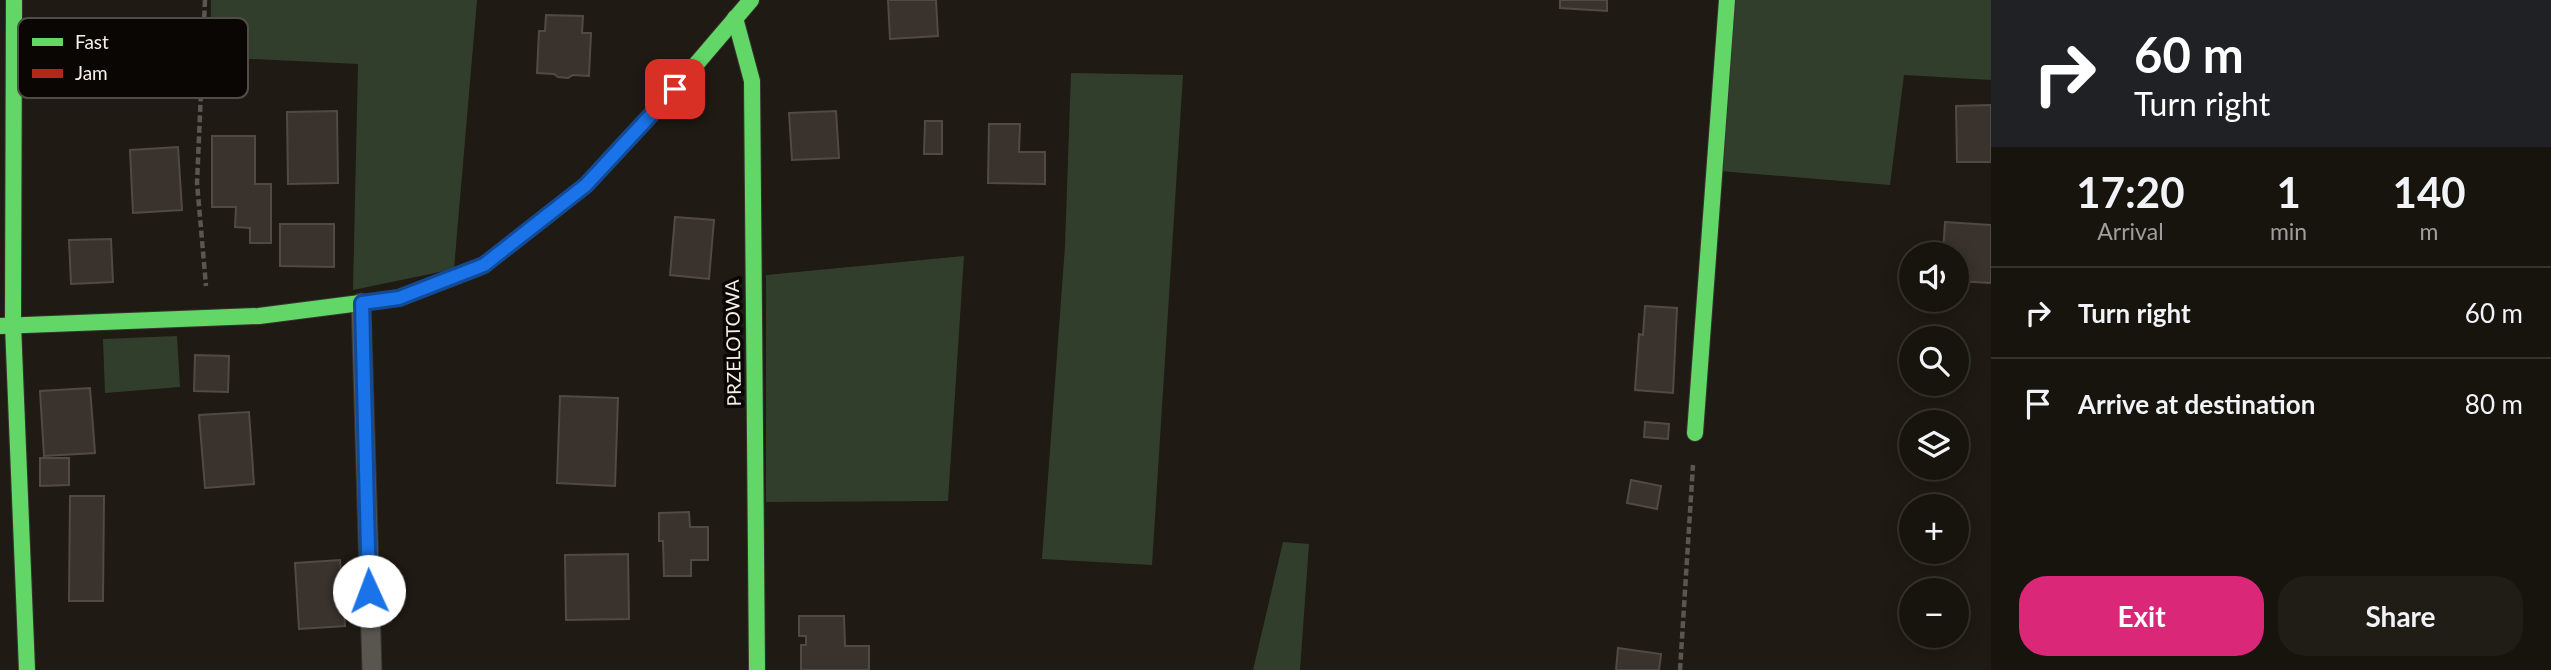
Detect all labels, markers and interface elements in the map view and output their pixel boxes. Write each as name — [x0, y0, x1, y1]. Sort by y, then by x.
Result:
legend — [18, 18, 248, 98]
text: 60 m — [2134, 25, 2244, 83]
icon: right — [2019, 28, 2110, 119]
text: Fast — [75, 30, 109, 53]
pin — [645, 59, 705, 119]
text: Jam — [75, 61, 108, 84]
icon: arrive — [656, 70, 694, 108]
text: Turn right — [2134, 84, 2270, 123]
text: 17:20 — [2076, 167, 2185, 217]
text: 1 — [2276, 167, 2301, 217]
text: 140 — [2393, 167, 2466, 217]
text: Arrival — [2097, 217, 2164, 245]
text: min — [2270, 217, 2307, 245]
text: m — [2420, 217, 2439, 245]
map controls — [1899, 242, 1969, 648]
button: sound — [1899, 242, 1969, 312]
street label: PRZELOTOWA — [720, 279, 745, 407]
icon: right — [2019, 294, 2057, 332]
text: Turn right — [2078, 297, 2191, 329]
text: 60 m — [2465, 297, 2523, 329]
button: search — [1899, 326, 1969, 396]
icon: arrive — [2019, 385, 2057, 423]
text: Arrive at destination — [2078, 388, 2315, 420]
text: 80 m — [2465, 388, 2523, 420]
button: layers — [1899, 410, 1969, 480]
button: + — [1899, 494, 1969, 564]
position arrow — [332, 554, 406, 628]
button: Exit — [2019, 576, 2264, 656]
button: Share — [2278, 576, 2523, 656]
button: − — [1899, 578, 1969, 648]

